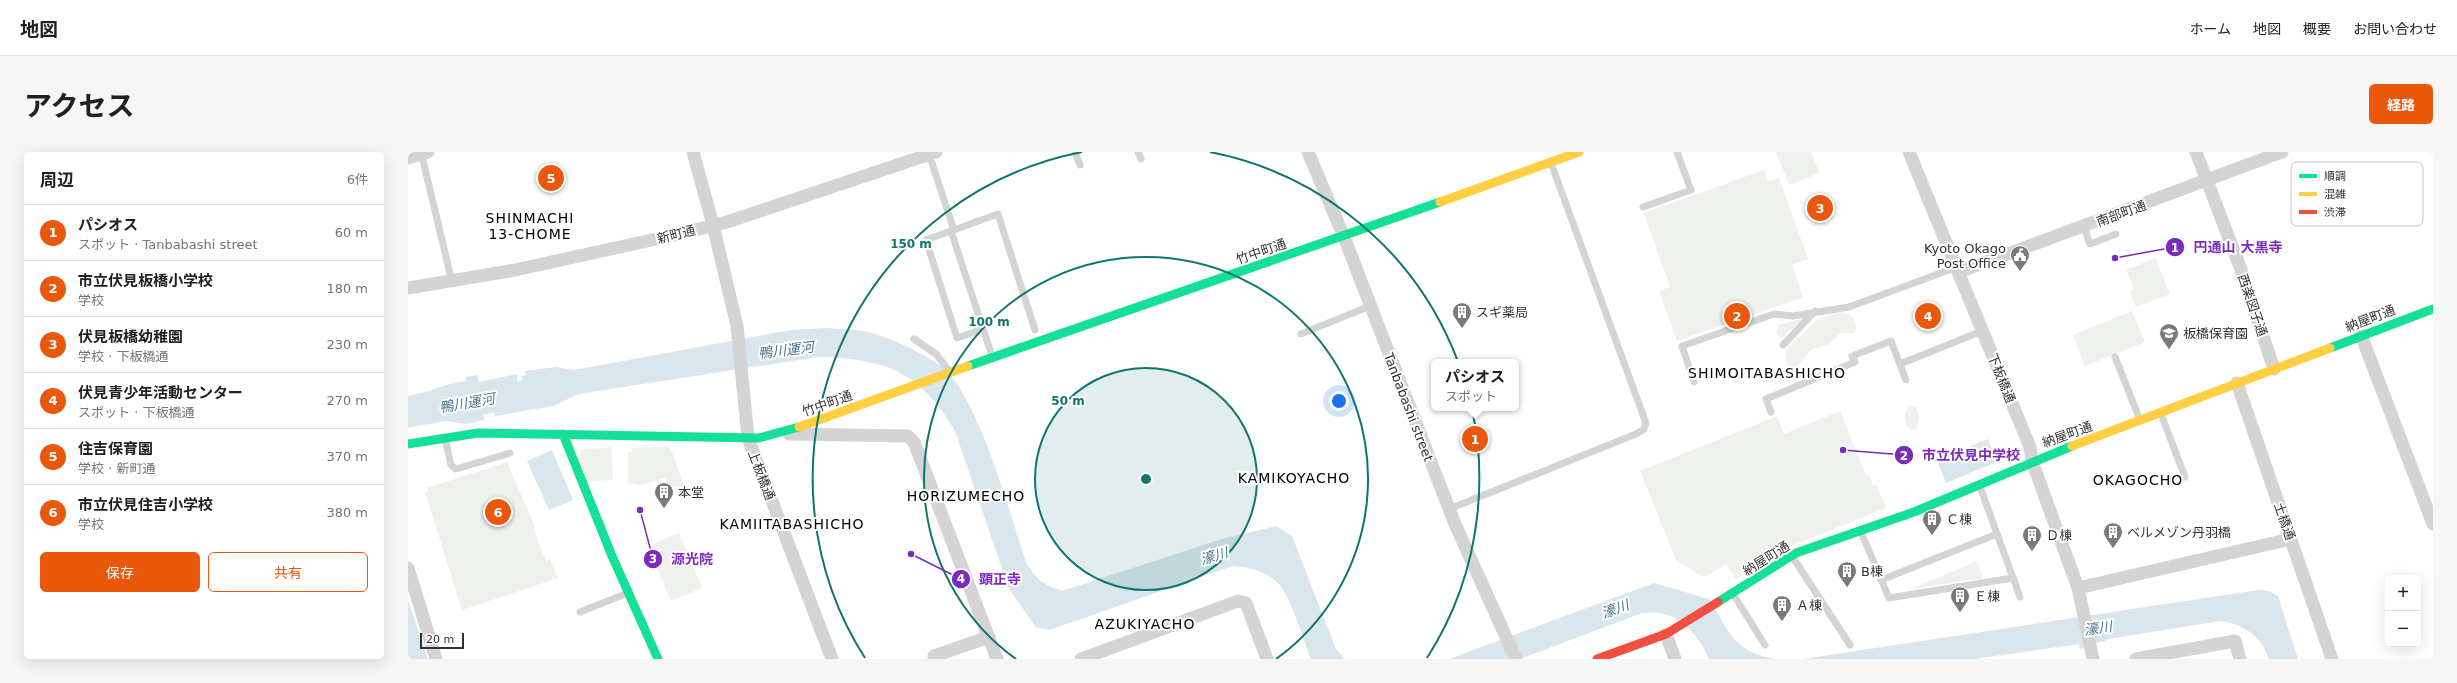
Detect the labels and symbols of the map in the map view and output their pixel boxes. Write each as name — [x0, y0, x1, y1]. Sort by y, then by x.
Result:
legend — [2291, 162, 2423, 226]
pin: 5 — [538, 163, 564, 193]
text: 順調 — [2324, 170, 2346, 183]
text: 混雑 — [2324, 188, 2346, 201]
pin: 3 — [1807, 193, 1833, 223]
street label: 南部町通 — [2094, 198, 2148, 229]
text: 渋滞 — [2324, 206, 2346, 219]
district label: SHINMACHI 13-CHOME — [486, 210, 574, 242]
street label: 新町通 — [655, 222, 697, 246]
callout: 円通山 大黒寺 — [2165, 234, 2290, 260]
street label: 竹中町通 — [1234, 236, 1288, 267]
text: 150 m — [890, 237, 932, 251]
text: 円通山 大黒寺 — [2194, 239, 2282, 255]
place label: Kyoto Okago Post Office — [1924, 241, 2006, 271]
text: 1 — [2171, 241, 2179, 255]
public building icon: Kyoto Okago Post Office — [2009, 244, 2031, 272]
street label: 西楽図子通 — [2235, 272, 2270, 338]
building icon: スギ薬局 — [1451, 301, 1473, 329]
pin: 2 — [1724, 301, 1750, 331]
pin: 4 — [1915, 301, 1941, 331]
street label: 納屋町通 — [2343, 302, 2397, 335]
place label: スギ薬局 — [1476, 305, 1528, 320]
text: 100 m — [968, 315, 1010, 329]
school or university icon: 板橋保育園 — [2158, 322, 2180, 350]
place label: 板橋保育園 — [2183, 326, 2248, 341]
water label: 鴨川運河 — [757, 338, 818, 361]
street label: Tanbabashi street — [1381, 350, 1436, 464]
street label: 下板橋通 — [1985, 351, 2018, 405]
district label: SHIMOITABASHICHO — [1688, 365, 1846, 381]
street label: 竹中町通 — [800, 388, 854, 419]
water label: 鴨川運河 — [438, 390, 499, 416]
your location — [1329, 391, 1349, 411]
text: 50 m — [1051, 394, 1085, 408]
street label: 納屋町通 — [2040, 419, 2094, 450]
pin: 1 — [1462, 424, 1488, 454]
callout: 市立伏見中学校 — [1894, 442, 2028, 468]
text: 市立伏見中学校 — [1922, 447, 2020, 463]
street label: 上板橋通 — [745, 448, 778, 502]
text: 2 — [1900, 449, 1908, 463]
district label: KAMIKOYACHO — [1238, 470, 1350, 486]
centre of rings — [1139, 472, 1153, 486]
district label: OKAGOCHO — [2093, 472, 2183, 488]
building icon: 本堂 — [653, 481, 675, 509]
place label: 本堂 — [678, 485, 704, 500]
district label: HORIZUMECHO — [907, 488, 1025, 504]
pin: 6 — [485, 497, 511, 527]
street label: 土橋通 — [2271, 500, 2298, 542]
building icon: Ｃ棟 — [1921, 508, 1943, 536]
place label: Ｃ棟 — [1946, 512, 1972, 527]
district label: KAMIITABASHICHO — [720, 516, 864, 532]
building icon: ベルメゾン丹羽橋 — [2102, 521, 2124, 549]
building icon: Ｄ棟 — [2021, 524, 2043, 552]
place label: ベルメゾン丹羽橋 — [2127, 525, 2231, 540]
place label: Ｄ棟 — [2046, 528, 2072, 543]
street label: 納屋町通 — [1740, 538, 1792, 579]
water label: 濠川 — [1198, 544, 1232, 568]
callout: 源光院 — [643, 546, 721, 572]
text: 源光院 — [671, 551, 713, 567]
text: 3 — [649, 552, 657, 566]
building icon: B棟 — [1836, 560, 1858, 588]
place label: B棟 — [1861, 564, 1883, 579]
callout: 顕正寺 — [951, 566, 1029, 592]
text: 顕正寺 — [979, 571, 1021, 587]
text: 4 — [957, 572, 965, 586]
building icon: Ｅ棟 — [1949, 585, 1971, 613]
place label: Ｅ棟 — [1974, 589, 2000, 604]
building icon: Ａ棟 — [1771, 594, 1793, 622]
water label: 濠川 — [1599, 596, 1633, 621]
place label: Ａ棟 — [1796, 598, 1822, 613]
district label: AZUKIYACHO — [1095, 616, 1195, 632]
water label: 濠川 — [2083, 618, 2115, 638]
scale bar — [420, 631, 464, 650]

